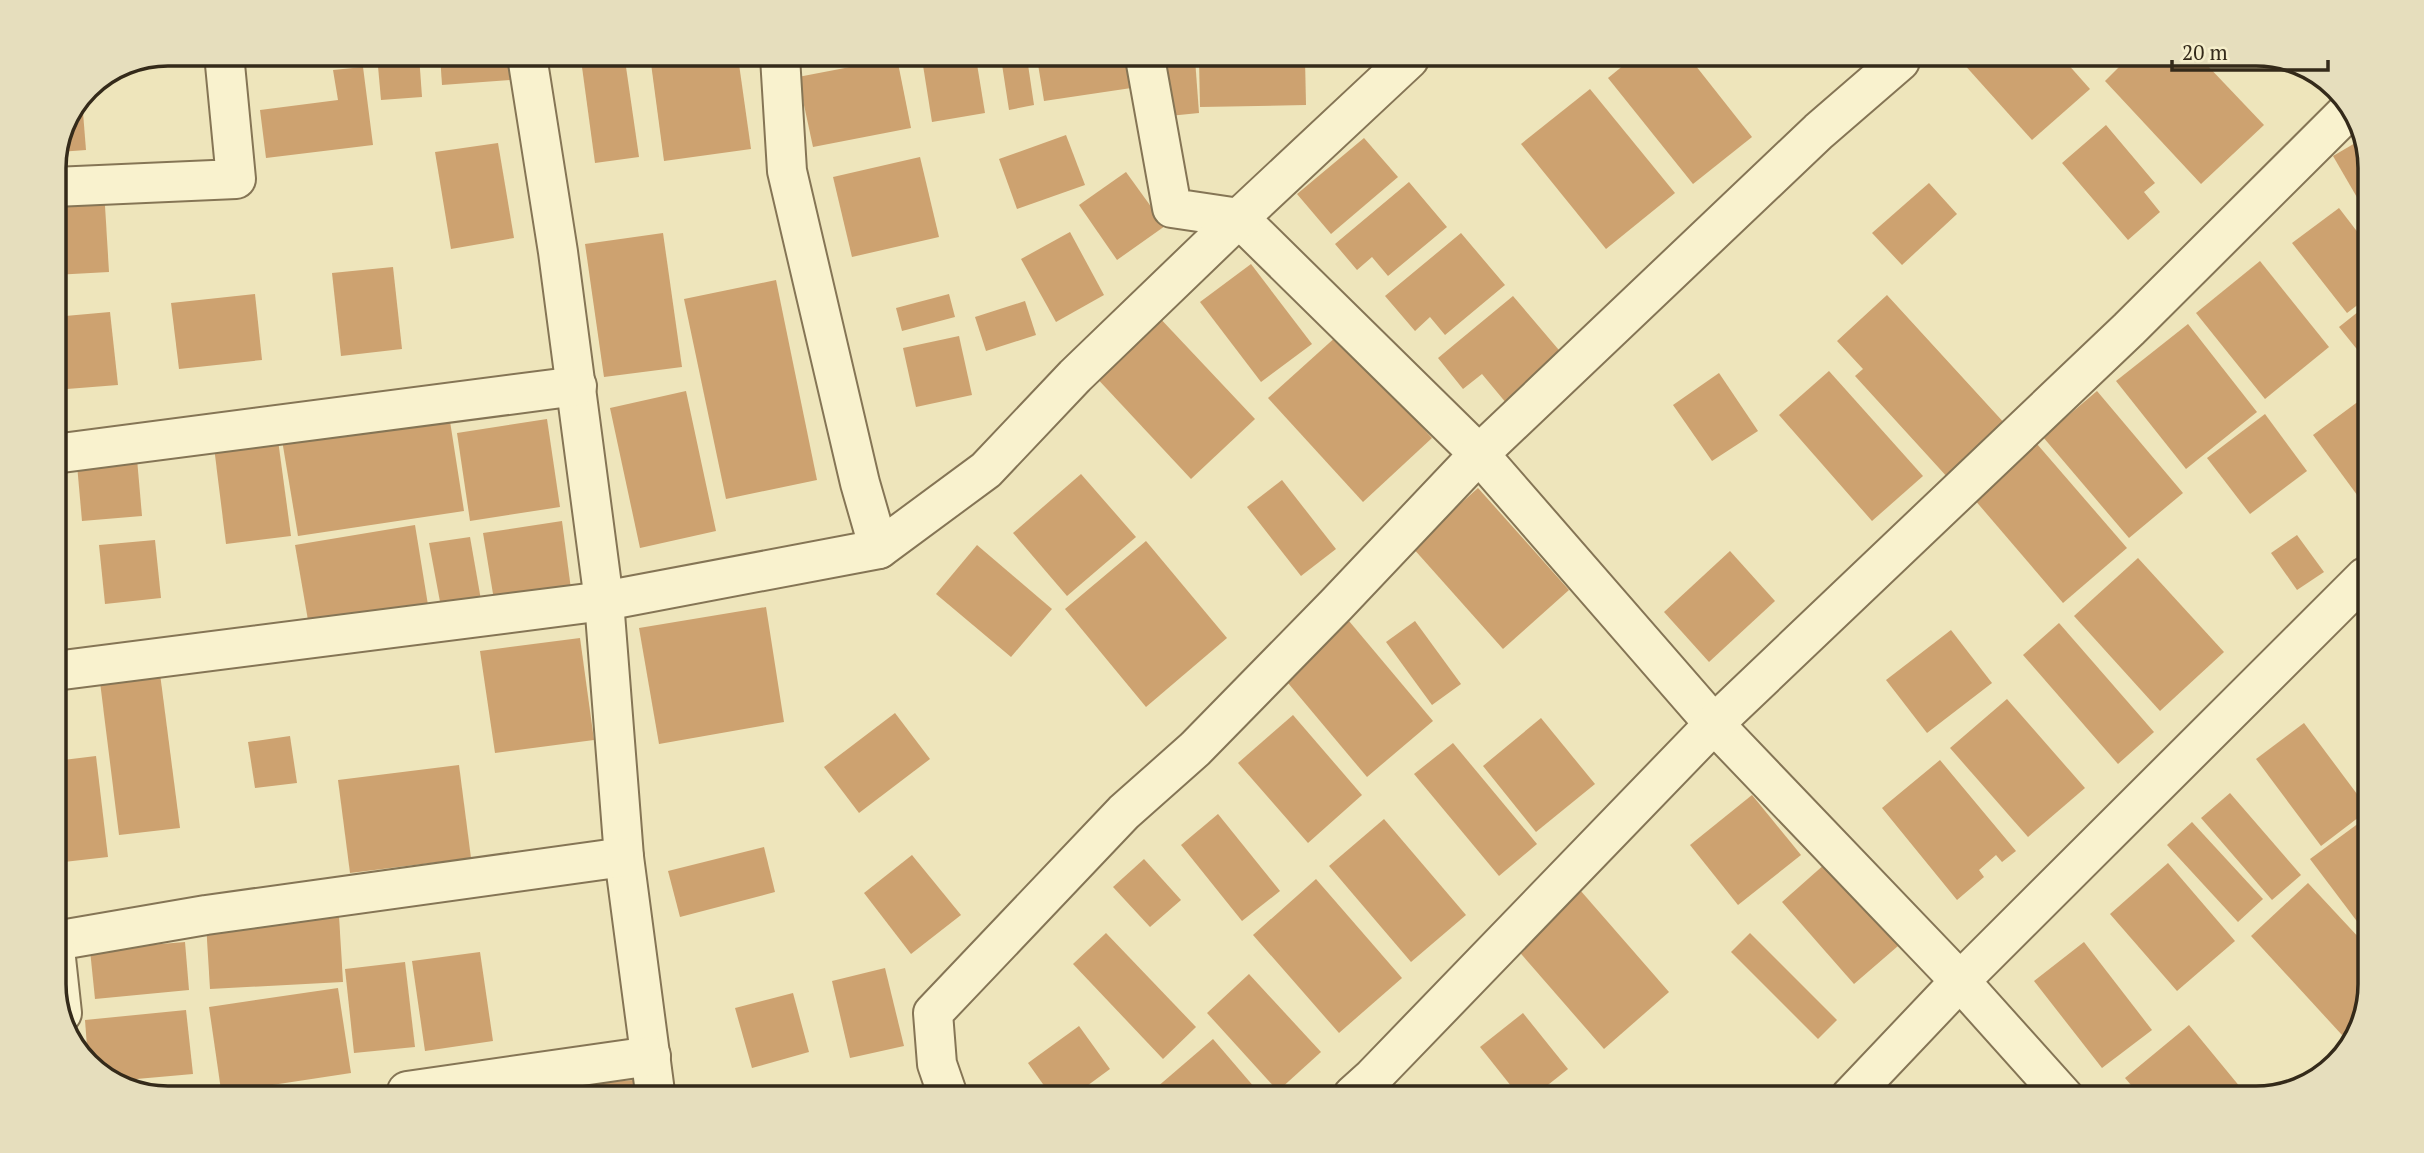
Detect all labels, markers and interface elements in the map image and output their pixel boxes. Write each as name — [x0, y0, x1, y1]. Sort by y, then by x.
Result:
scale bar — [2172, 28, 2328, 72]
text: 20 m — [2182, 38, 2228, 66]

